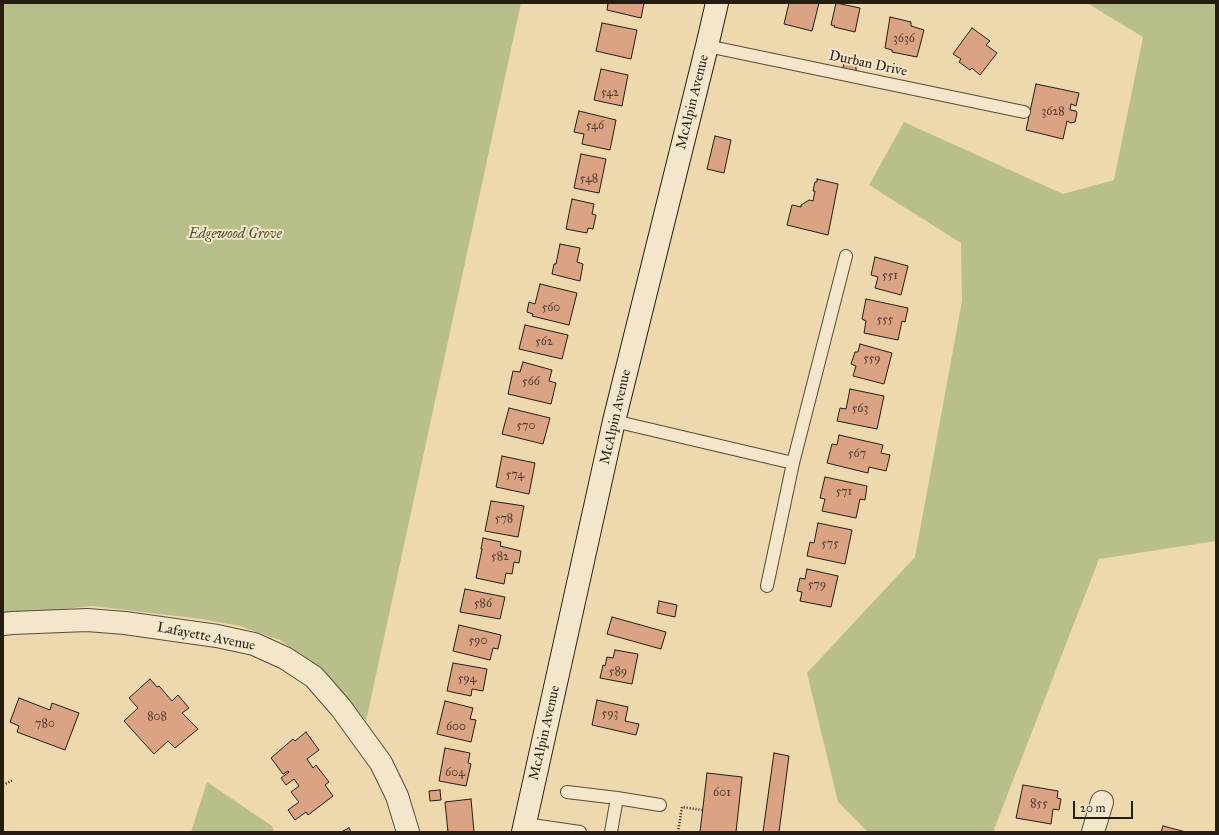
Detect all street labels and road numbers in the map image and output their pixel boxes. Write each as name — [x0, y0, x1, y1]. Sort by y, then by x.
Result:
street label: Durban Drive — [827, 48, 909, 80]
street label: McAlpin Avenue — [673, 53, 713, 151]
street label: McAlpin Avenue — [597, 368, 635, 466]
street label: Lafayette Avenue — [155, 619, 257, 655]
street label: McAlpin Avenue — [526, 684, 564, 782]

